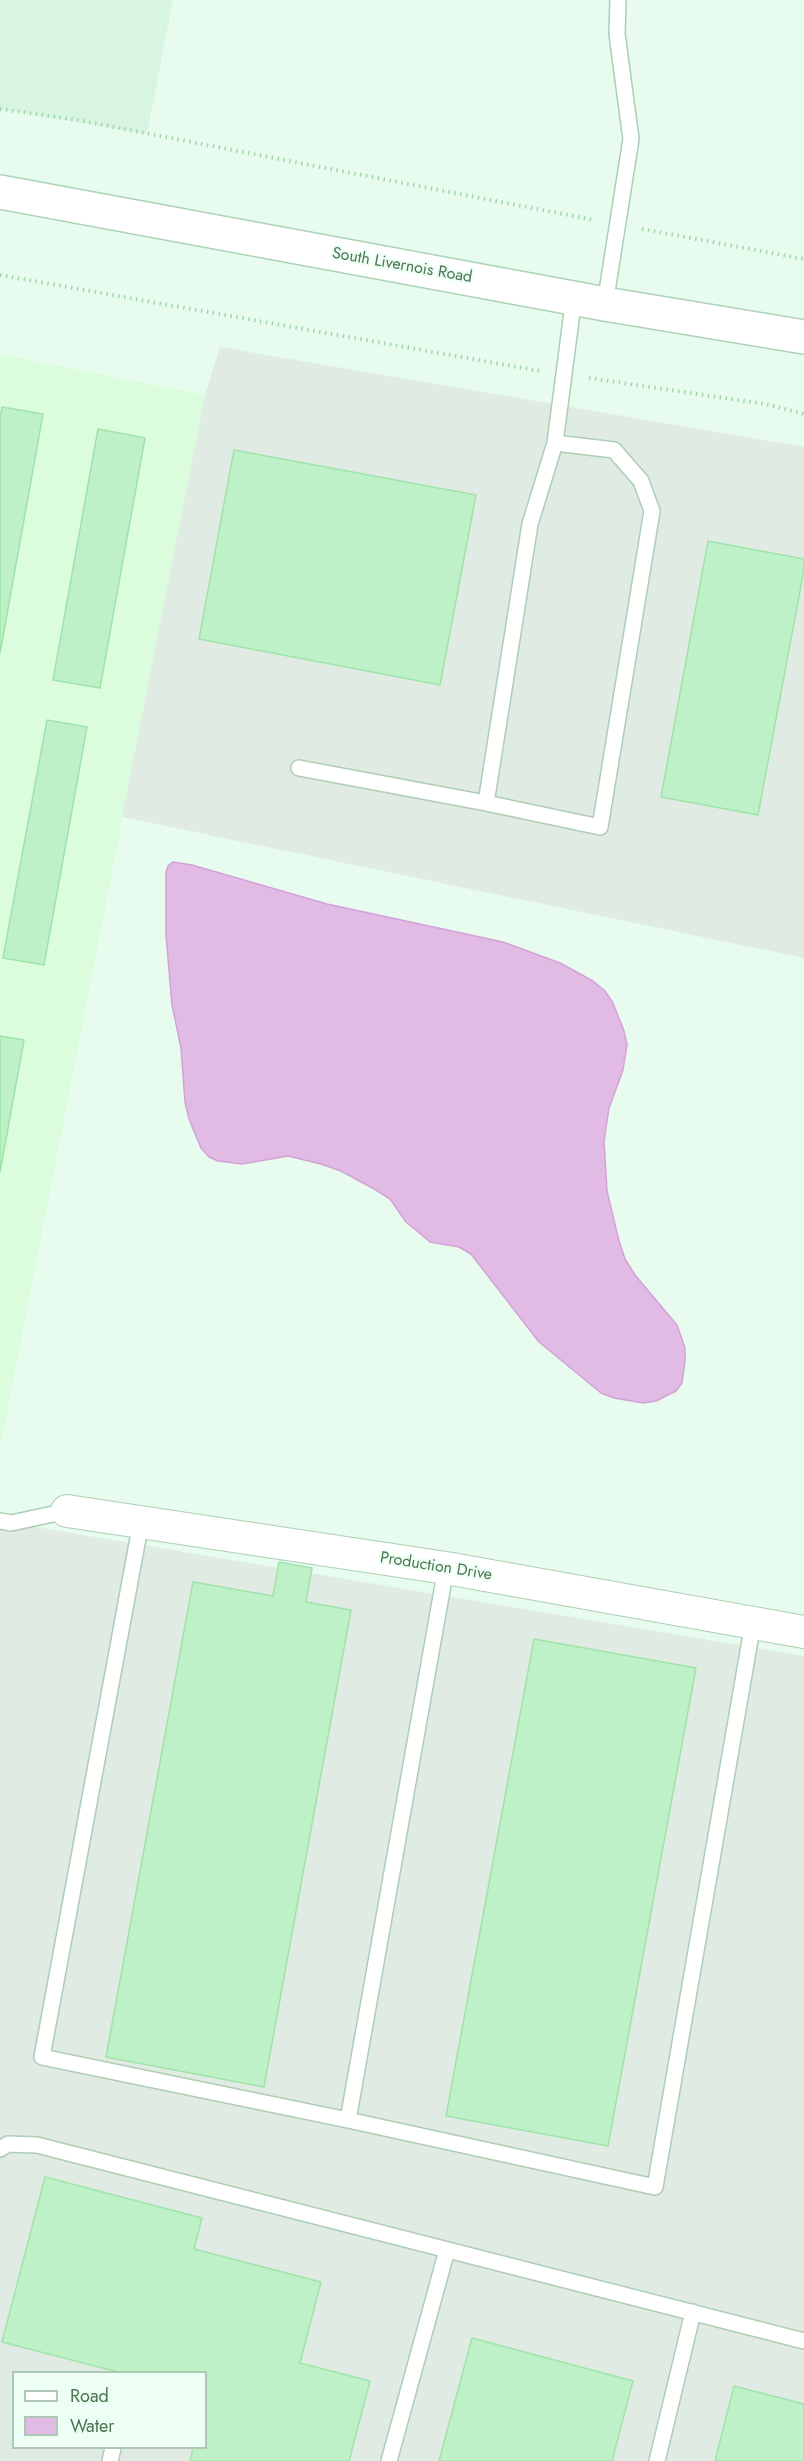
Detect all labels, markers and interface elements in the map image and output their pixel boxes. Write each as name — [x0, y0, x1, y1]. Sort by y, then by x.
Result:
street label: South Livernois Road — [330, 244, 474, 288]
street label: Production Drive — [379, 1549, 493, 1585]
legend — [12, 2371, 207, 2449]
text: Road — [70, 2383, 109, 2409]
text: Water — [70, 2413, 114, 2439]

